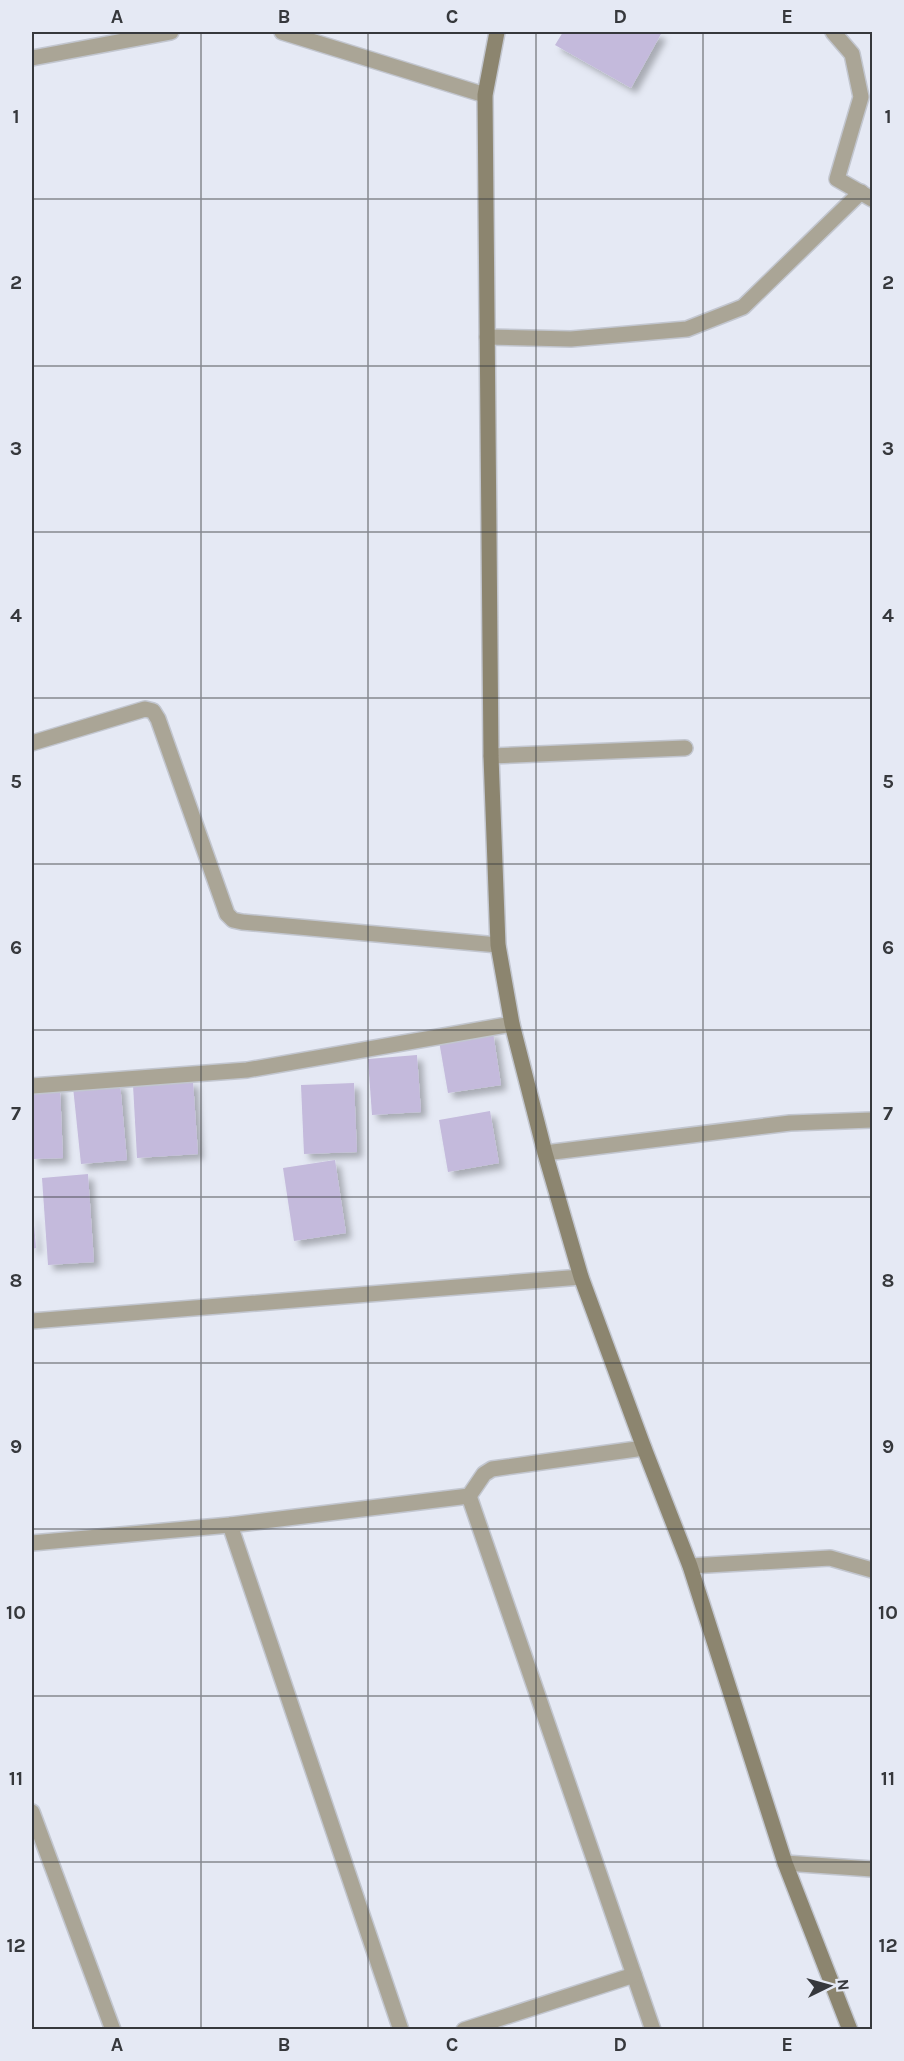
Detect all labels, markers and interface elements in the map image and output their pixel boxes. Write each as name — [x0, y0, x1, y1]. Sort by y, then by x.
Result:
text: A — [111, 5, 124, 28]
text: B — [278, 5, 290, 28]
text: C — [446, 5, 458, 28]
text: D — [613, 5, 627, 28]
text: E — [781, 5, 793, 28]
text: 1 — [12, 105, 20, 128]
text: 1 — [884, 105, 892, 128]
text: 2 — [10, 271, 22, 294]
text: 2 — [882, 271, 894, 294]
text: 3 — [10, 437, 22, 460]
text: 3 — [882, 437, 894, 460]
text: 4 — [10, 604, 22, 627]
text: 4 — [882, 604, 894, 627]
text: 5 — [10, 770, 22, 793]
text: 5 — [882, 770, 894, 793]
text: 6 — [10, 936, 22, 959]
text: 6 — [882, 936, 894, 959]
text: 7 — [11, 1102, 21, 1125]
text: 7 — [883, 1102, 893, 1125]
text: 8 — [10, 1269, 22, 1292]
text: 8 — [882, 1269, 894, 1292]
text: 9 — [10, 1435, 22, 1458]
text: 9 — [882, 1435, 894, 1458]
text: 10 — [6, 1601, 26, 1624]
text: 10 — [878, 1601, 898, 1624]
text: 11 — [9, 1767, 23, 1790]
text: 11 — [881, 1767, 895, 1790]
text: 12 — [6, 1934, 26, 1957]
text: 12 — [878, 1934, 898, 1957]
north arrow — [799, 1956, 859, 2016]
text: N — [833, 1978, 853, 1991]
text: A — [111, 2033, 124, 2056]
text: B — [278, 2033, 290, 2056]
text: C — [446, 2033, 458, 2056]
text: D — [613, 2033, 627, 2056]
text: E — [781, 2033, 793, 2056]

